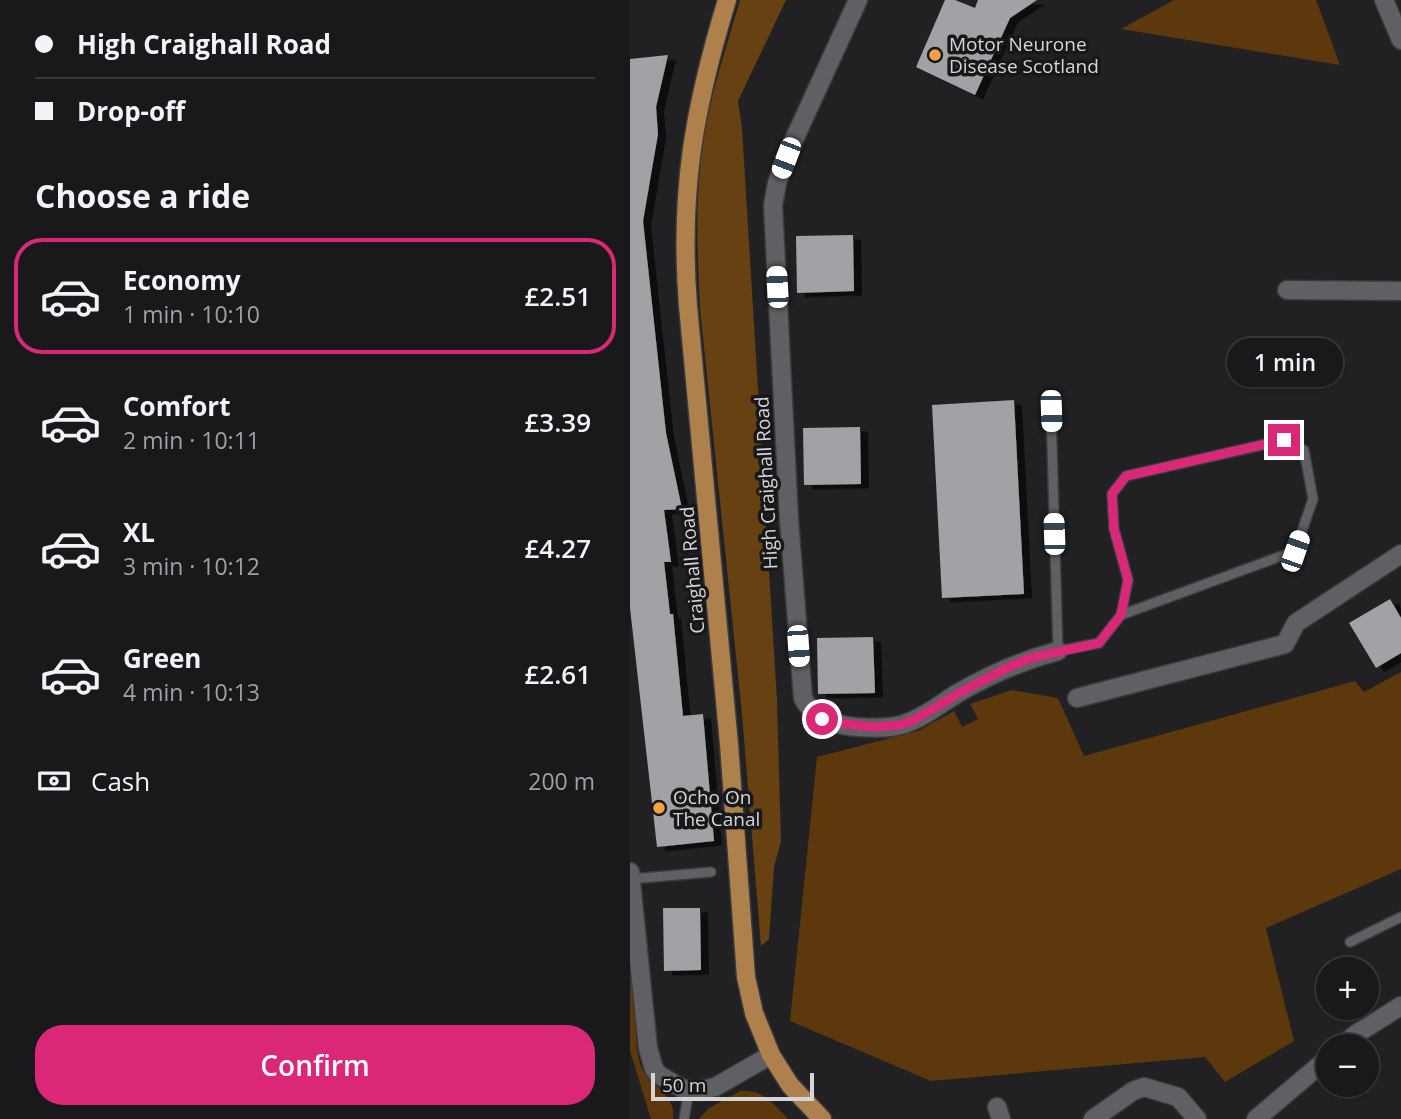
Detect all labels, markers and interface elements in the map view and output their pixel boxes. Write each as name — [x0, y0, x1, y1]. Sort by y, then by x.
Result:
text: High Craighall Road — [77, 26, 331, 62]
place label: Motor Neurone Disease Scotland — [949, 31, 1099, 79]
marker: Motor Neurone Disease Scotland — [927, 47, 943, 63]
text: Drop-off — [77, 93, 185, 129]
car — [769, 135, 804, 181]
text: Choose a ride — [35, 174, 250, 217]
text: Economy — [123, 262, 241, 298]
icon: car — [39, 265, 102, 328]
car — [766, 265, 789, 309]
text: £2.51 — [524, 278, 591, 314]
text: 1 min · 10:10 — [123, 298, 260, 330]
callout: 1 min — [1226, 338, 1342, 388]
text: 1 min — [1254, 346, 1316, 378]
text: Comfort — [123, 388, 230, 424]
car — [1040, 390, 1063, 432]
icon: car — [39, 391, 102, 454]
street label: High Craighall Road — [748, 396, 784, 570]
text: £3.39 — [524, 404, 591, 440]
text: 2 min · 10:11 — [123, 424, 260, 456]
route end — [1268, 424, 1300, 456]
street label: Craighall Road — [673, 505, 711, 635]
car — [1043, 513, 1066, 555]
text: XL — [123, 514, 155, 550]
icon: car — [39, 517, 102, 580]
car — [1279, 528, 1312, 574]
text: £4.27 — [524, 530, 591, 566]
text: 3 min · 10:12 — [123, 550, 260, 582]
car — [787, 624, 810, 668]
text: Green — [123, 640, 201, 676]
icon: car — [39, 643, 102, 706]
text: £2.61 — [524, 656, 591, 692]
text: 4 min · 10:13 — [123, 676, 260, 708]
route start — [806, 703, 838, 735]
icon: cash — [35, 762, 73, 800]
text: Cash — [91, 763, 150, 799]
text: 200 m — [528, 765, 595, 797]
place label: Ocho On The Canal — [673, 784, 760, 832]
marker: Ocho On The Canal — [651, 800, 667, 816]
map controls — [1316, 957, 1379, 1097]
button: + — [1316, 957, 1379, 1020]
button: Confirm — [35, 1025, 595, 1105]
button: − — [1316, 1034, 1379, 1097]
scale bar — [651, 1070, 814, 1102]
text: 50 m — [662, 1072, 706, 1098]

